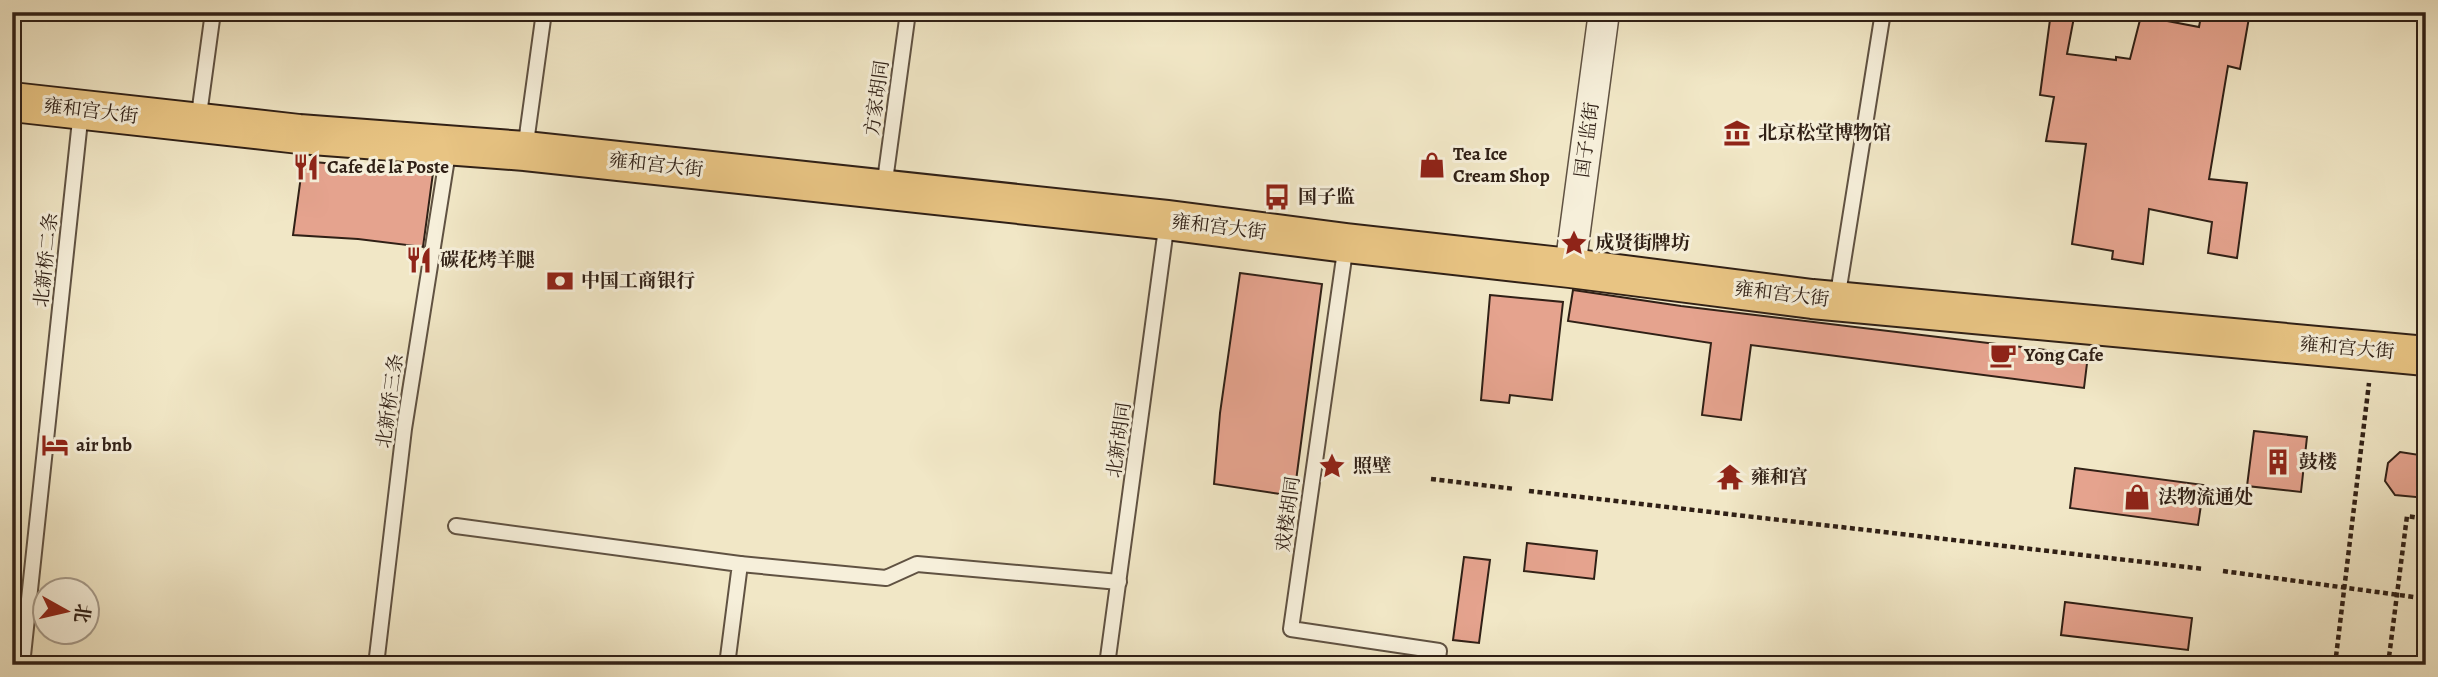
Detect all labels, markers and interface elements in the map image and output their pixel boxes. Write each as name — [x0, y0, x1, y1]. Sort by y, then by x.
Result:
street label: 方家胡同 — [859, 59, 895, 137]
street label: 雍和宫大街 — [42, 92, 140, 130]
street label: 国子监街 — [1569, 101, 1605, 179]
museum icon: 北京松堂博物馆 — [1722, 118, 1752, 148]
place label: 北京松堂博物馆 — [1758, 120, 1891, 146]
place label: Tea Ice Cream Shop — [1453, 141, 1550, 189]
street label: 雍和宫大街 — [607, 147, 705, 183]
shop icon: Tea Ice Cream Shop — [1417, 150, 1447, 180]
restaurant icon: Cafe de la Poste — [291, 152, 321, 182]
place label: Cafe de la Poste — [327, 154, 449, 180]
bus stop icon: 国子监 — [1262, 182, 1292, 212]
place label: 国子监 — [1298, 184, 1355, 210]
street label: 雍和宫大街 — [1170, 208, 1268, 246]
street label: 北新桥二条 — [28, 211, 64, 309]
place icon: 成贤街牌坊 — [1559, 228, 1589, 258]
place label: 成贤街牌坊 — [1595, 230, 1690, 256]
restaurant icon: 碳花烤羊腿 — [404, 245, 434, 275]
place label: 碳花烤羊腿 — [440, 247, 535, 273]
bank icon: 中国工商银行 — [545, 266, 575, 296]
place label: 中国工商银行 — [581, 268, 695, 294]
street label: 雍和宫大街 — [1733, 275, 1831, 313]
street label: 雍和宫大街 — [2299, 331, 2395, 365]
cafe icon: Yong Cafe — [1988, 340, 2018, 370]
place label: Yong Cafe — [2023, 342, 2104, 368]
street label: 北新桥三条 — [371, 352, 409, 450]
street label: 北新胡同 — [1101, 401, 1137, 479]
hotel icon: air bnb — [40, 430, 70, 460]
place label: air bnb — [76, 432, 132, 458]
building icon: 鼓楼 — [2263, 447, 2293, 477]
place label: 鼓楼 — [2299, 449, 2337, 475]
place icon: 照壁 — [1317, 451, 1347, 481]
place label: 照壁 — [1353, 453, 1391, 479]
temple icon: 雍和宫 — [1715, 462, 1745, 492]
place label: 雍和宫 — [1751, 464, 1808, 490]
street label: 戏楼胡同 — [1270, 475, 1306, 553]
shop icon: 法物流通处 — [2122, 482, 2152, 512]
place label: 法物流通处 — [2158, 484, 2253, 510]
north arrow — [32, 576, 102, 646]
text: 北 — [68, 602, 96, 624]

